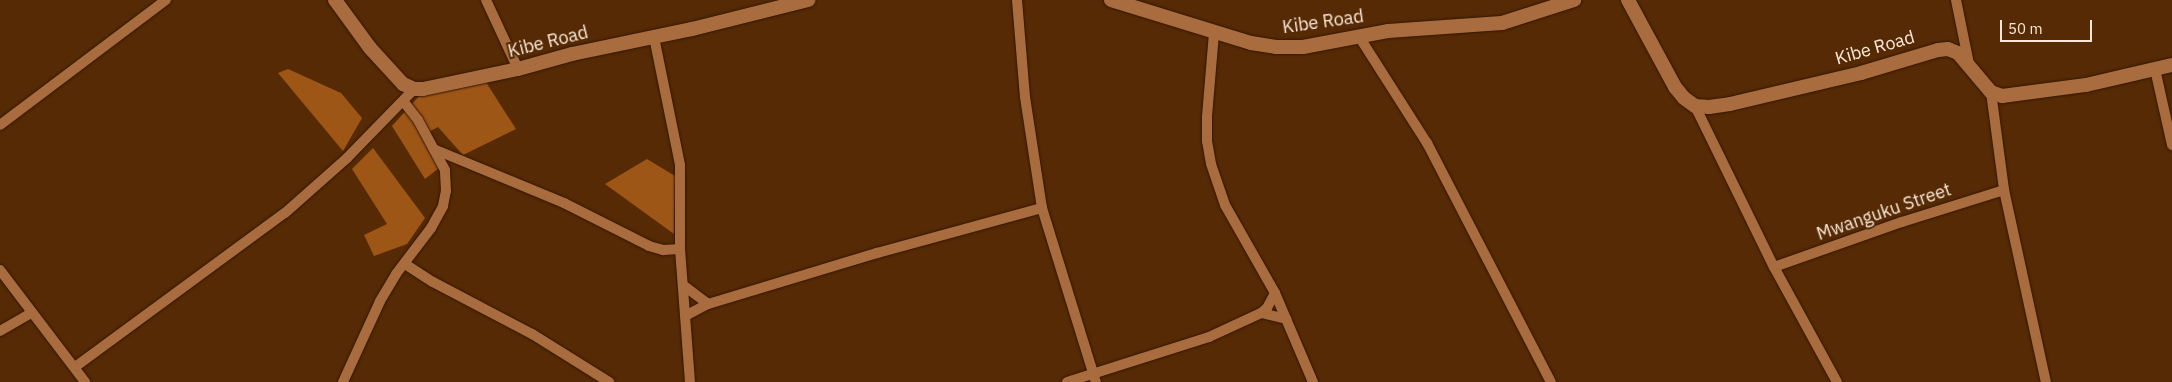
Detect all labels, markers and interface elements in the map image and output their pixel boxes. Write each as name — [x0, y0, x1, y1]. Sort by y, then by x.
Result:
street label: Kibe Road — [1281, 6, 1365, 38]
scale bar — [2002, 10, 2094, 42]
text: 50 m — [2008, 19, 2043, 38]
street label: Kibe Road — [506, 22, 590, 62]
street label: Kibe Road — [1833, 26, 1917, 70]
street label: Mwanguku Street — [1814, 179, 1954, 245]

